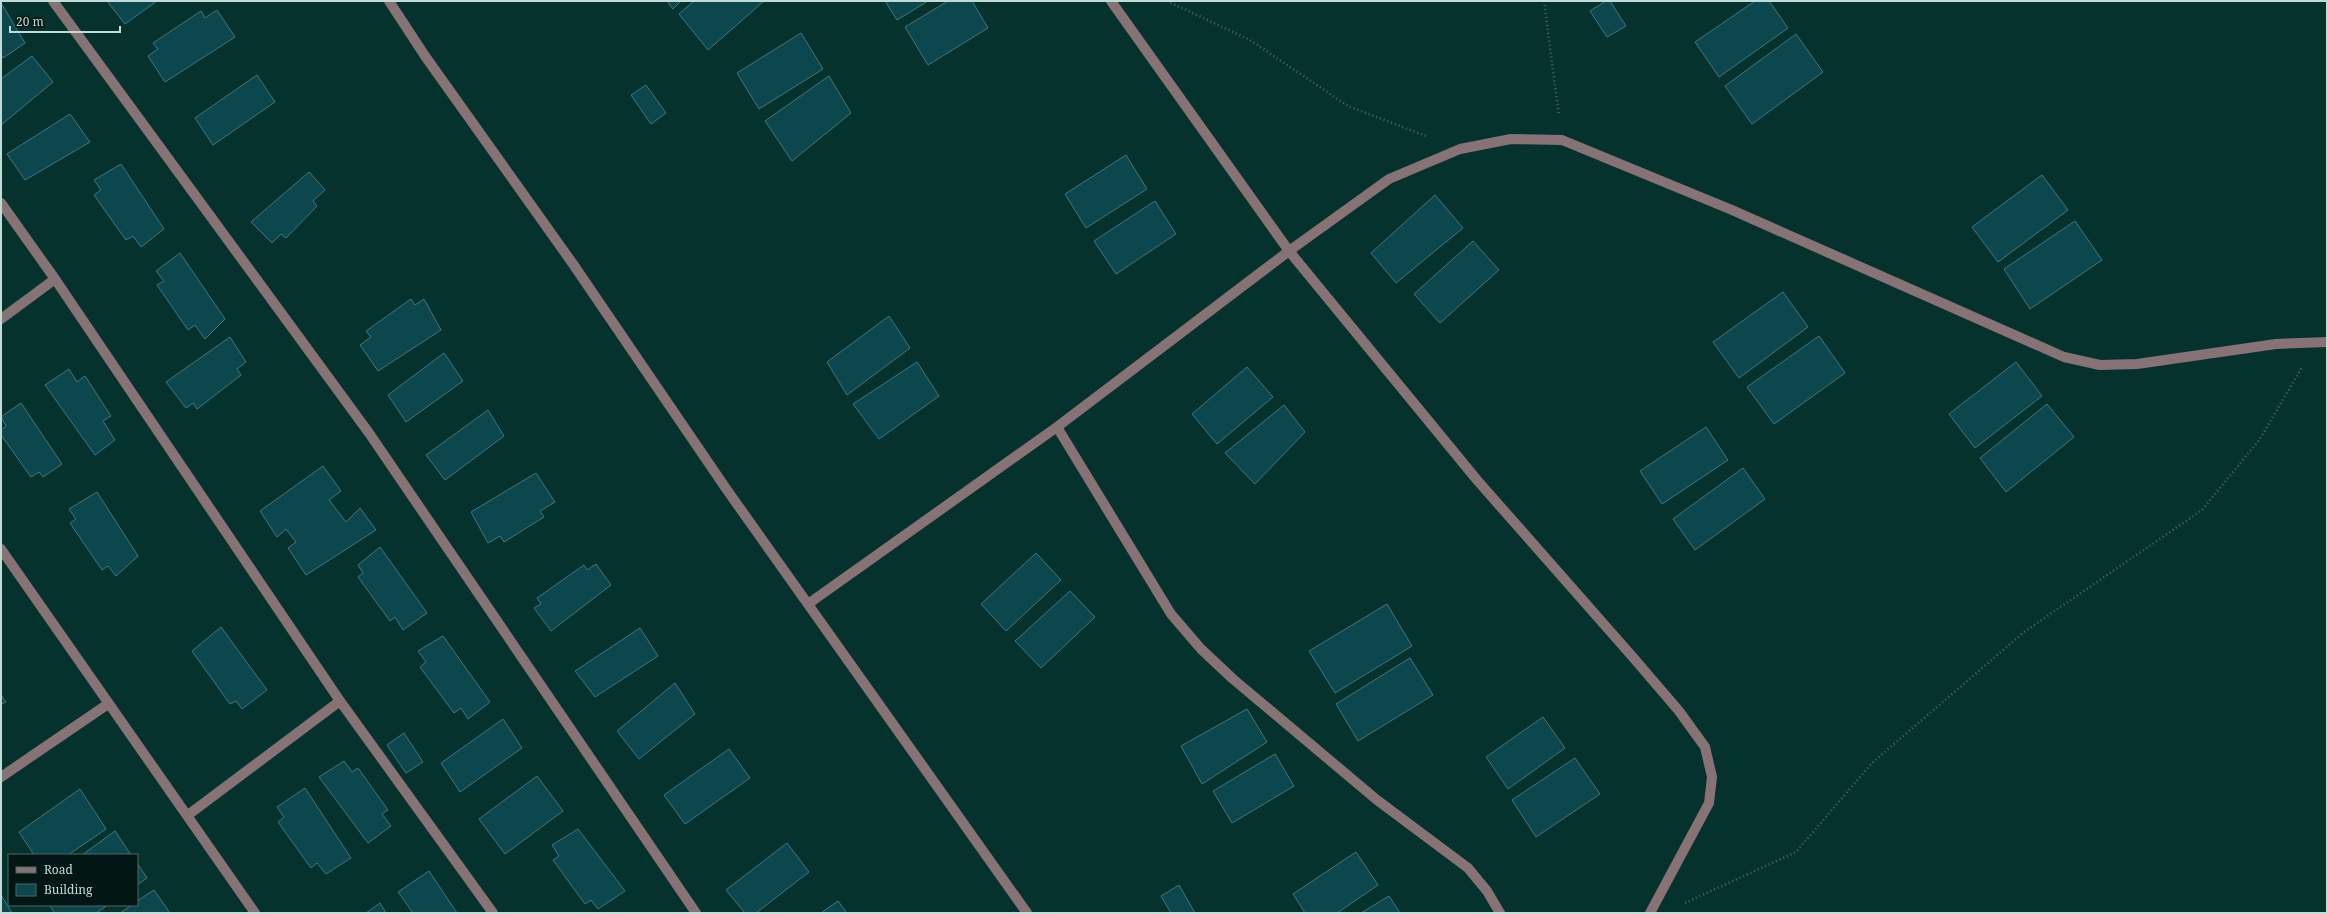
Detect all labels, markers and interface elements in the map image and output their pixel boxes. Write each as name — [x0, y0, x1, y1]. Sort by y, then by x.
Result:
scale bar — [10, 8, 120, 34]
text: 20 m — [16, 13, 44, 30]
legend — [8, 854, 138, 906]
text: Road — [44, 861, 74, 878]
text: Building — [44, 881, 93, 898]

